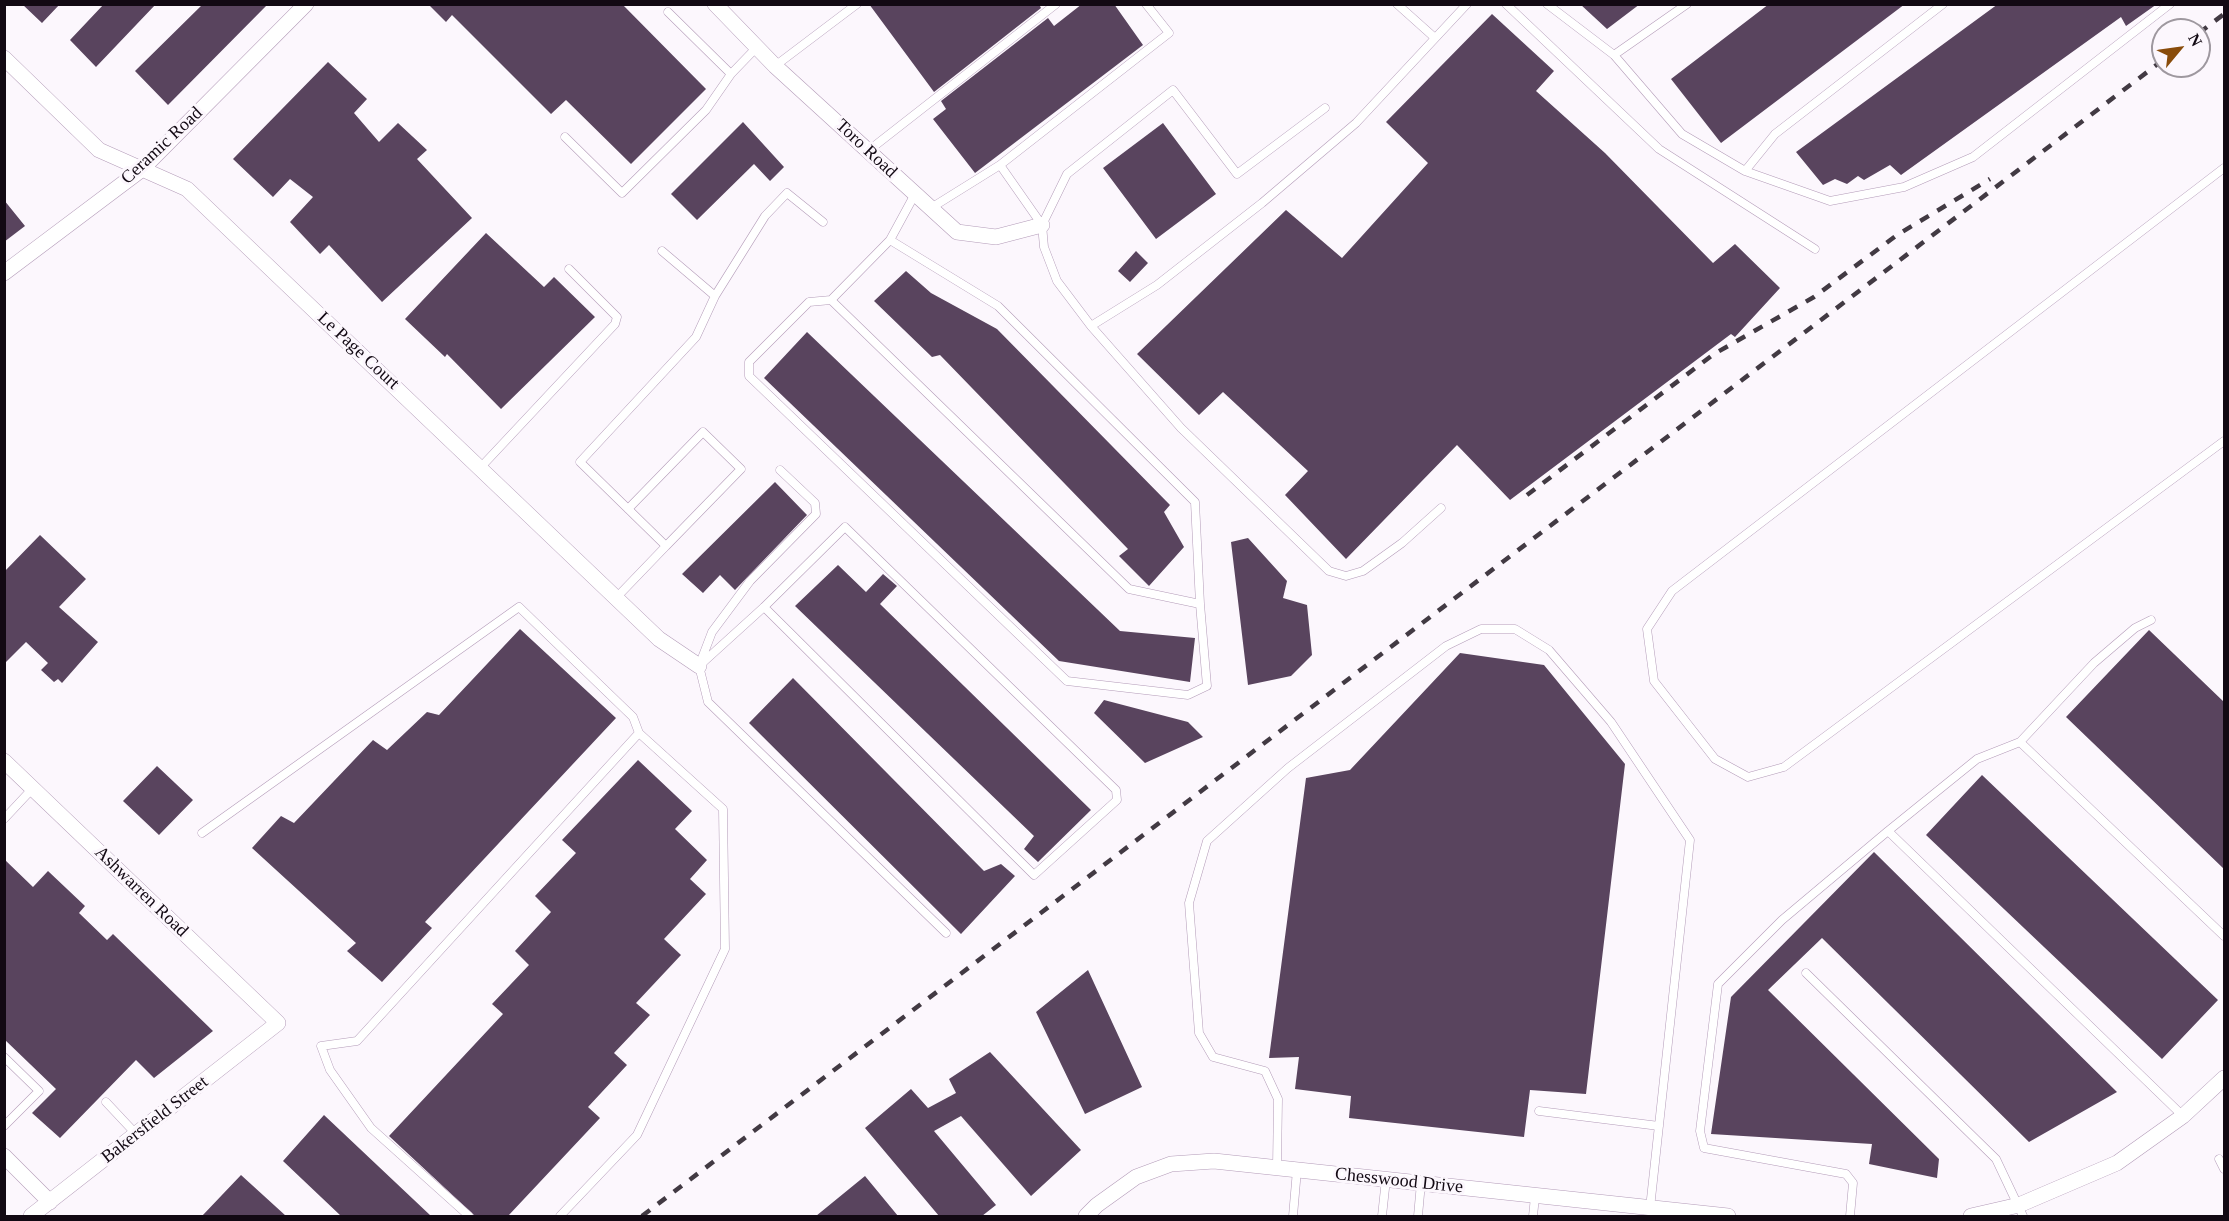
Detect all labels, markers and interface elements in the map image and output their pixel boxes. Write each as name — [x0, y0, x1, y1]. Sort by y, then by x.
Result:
north arrow — [2151, 18, 2211, 78]
text: N — [2185, 31, 2206, 49]
street label: Ceramic Road — [117, 103, 207, 189]
street label: Toro Road — [831, 115, 901, 183]
street label: Le Page Court — [313, 308, 403, 394]
street label: Ashwarren Road — [90, 842, 192, 942]
street label: Bakersfield Street — [97, 1072, 213, 1168]
street label: Chesswood Drive — [1334, 1164, 1464, 1198]

